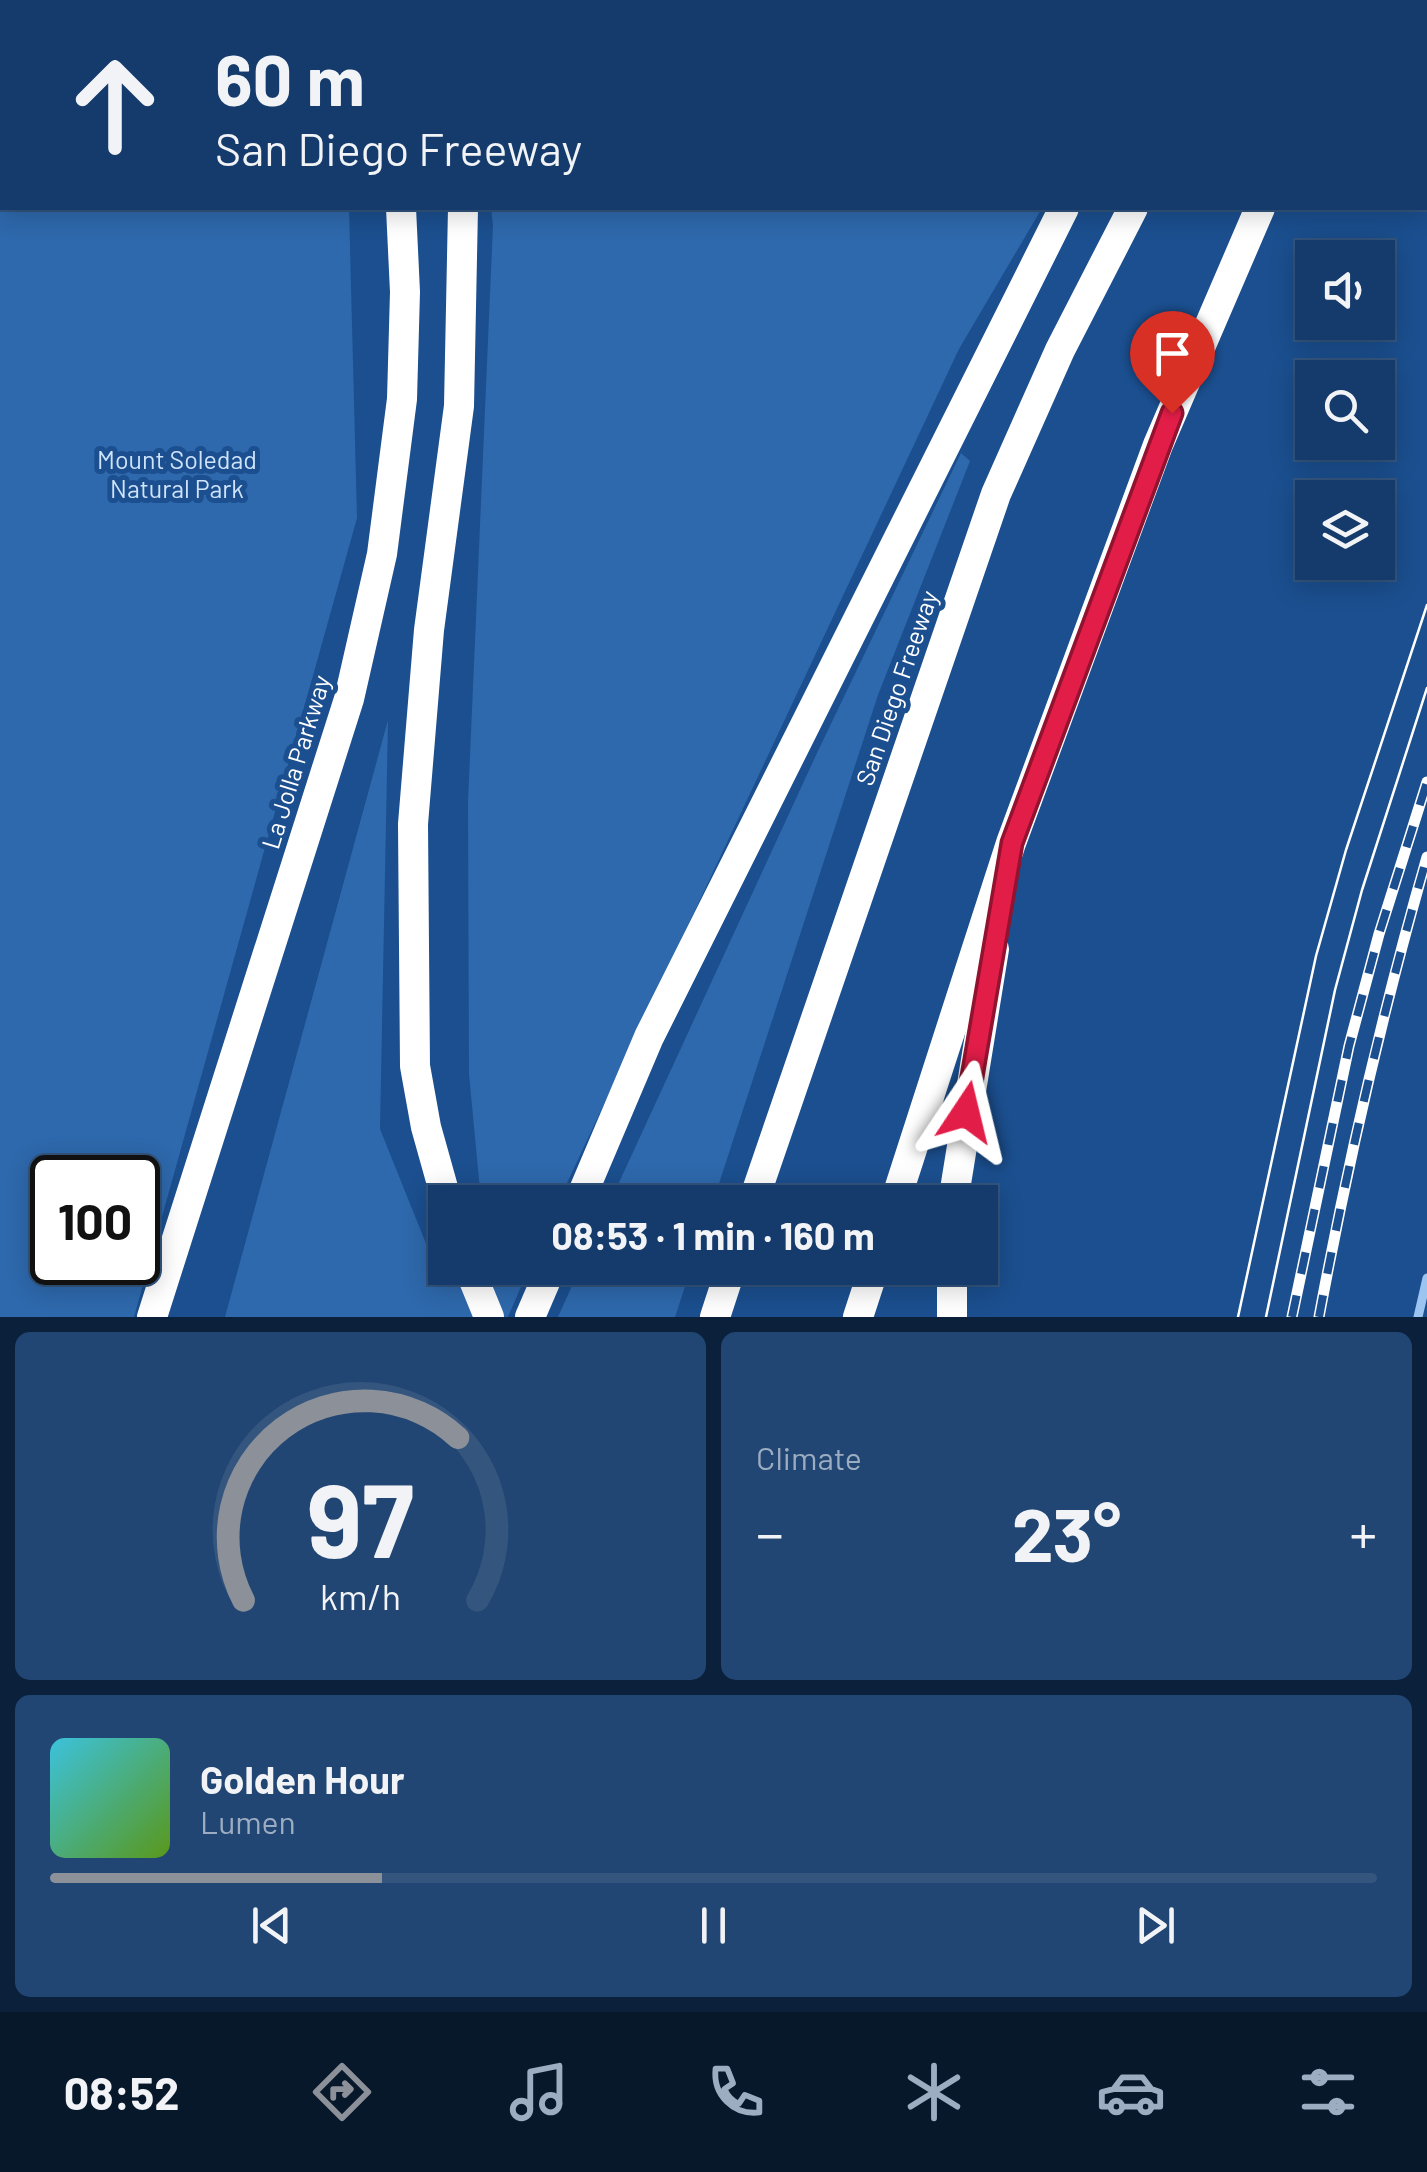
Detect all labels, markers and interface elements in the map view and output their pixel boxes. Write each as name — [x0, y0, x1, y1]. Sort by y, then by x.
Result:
text: 60 m — [215, 36, 365, 120]
icon: ahead — [50, 40, 180, 170]
text: San Diego Freeway — [215, 121, 582, 175]
map controls — [1295, 240, 1395, 580]
button: sound — [1295, 240, 1395, 340]
pin — [1130, 311, 1215, 414]
icon: arrive — [1145, 326, 1200, 381]
button: search — [1295, 360, 1395, 460]
park label: Mount Soledad Natural Park — [97, 444, 257, 503]
button: layers — [1295, 480, 1395, 580]
street label: San Diego Freeway — [849, 586, 943, 789]
street label: La Jolla Parkway — [254, 671, 336, 852]
position arrow — [914, 1060, 1018, 1164]
speed limit sign: 100 — [30, 1155, 160, 1285]
text: 08:53 · 1 min · 160 m — [551, 1212, 875, 1258]
text: Climate — [756, 1438, 862, 1476]
text: 97 — [307, 1454, 414, 1579]
text: 23° — [1012, 1487, 1121, 1577]
text: − — [756, 1499, 784, 1565]
text: + — [1349, 1499, 1377, 1565]
text: km/h — [320, 1574, 401, 1617]
text: Golden Hour — [200, 1756, 405, 1802]
text: Lumen — [200, 1802, 296, 1840]
icon: previous — [244, 1898, 299, 1953]
icon: pause — [686, 1898, 741, 1953]
icon: next — [1128, 1898, 1183, 1953]
icon: directions — [307, 2057, 377, 2127]
icon: music — [504, 2057, 574, 2127]
icon: phone — [701, 2057, 771, 2127]
icon: climate — [899, 2057, 969, 2127]
icon: car — [1096, 2057, 1166, 2127]
icon: filters — [1293, 2057, 1363, 2127]
text: 08:52 — [64, 2065, 179, 2119]

